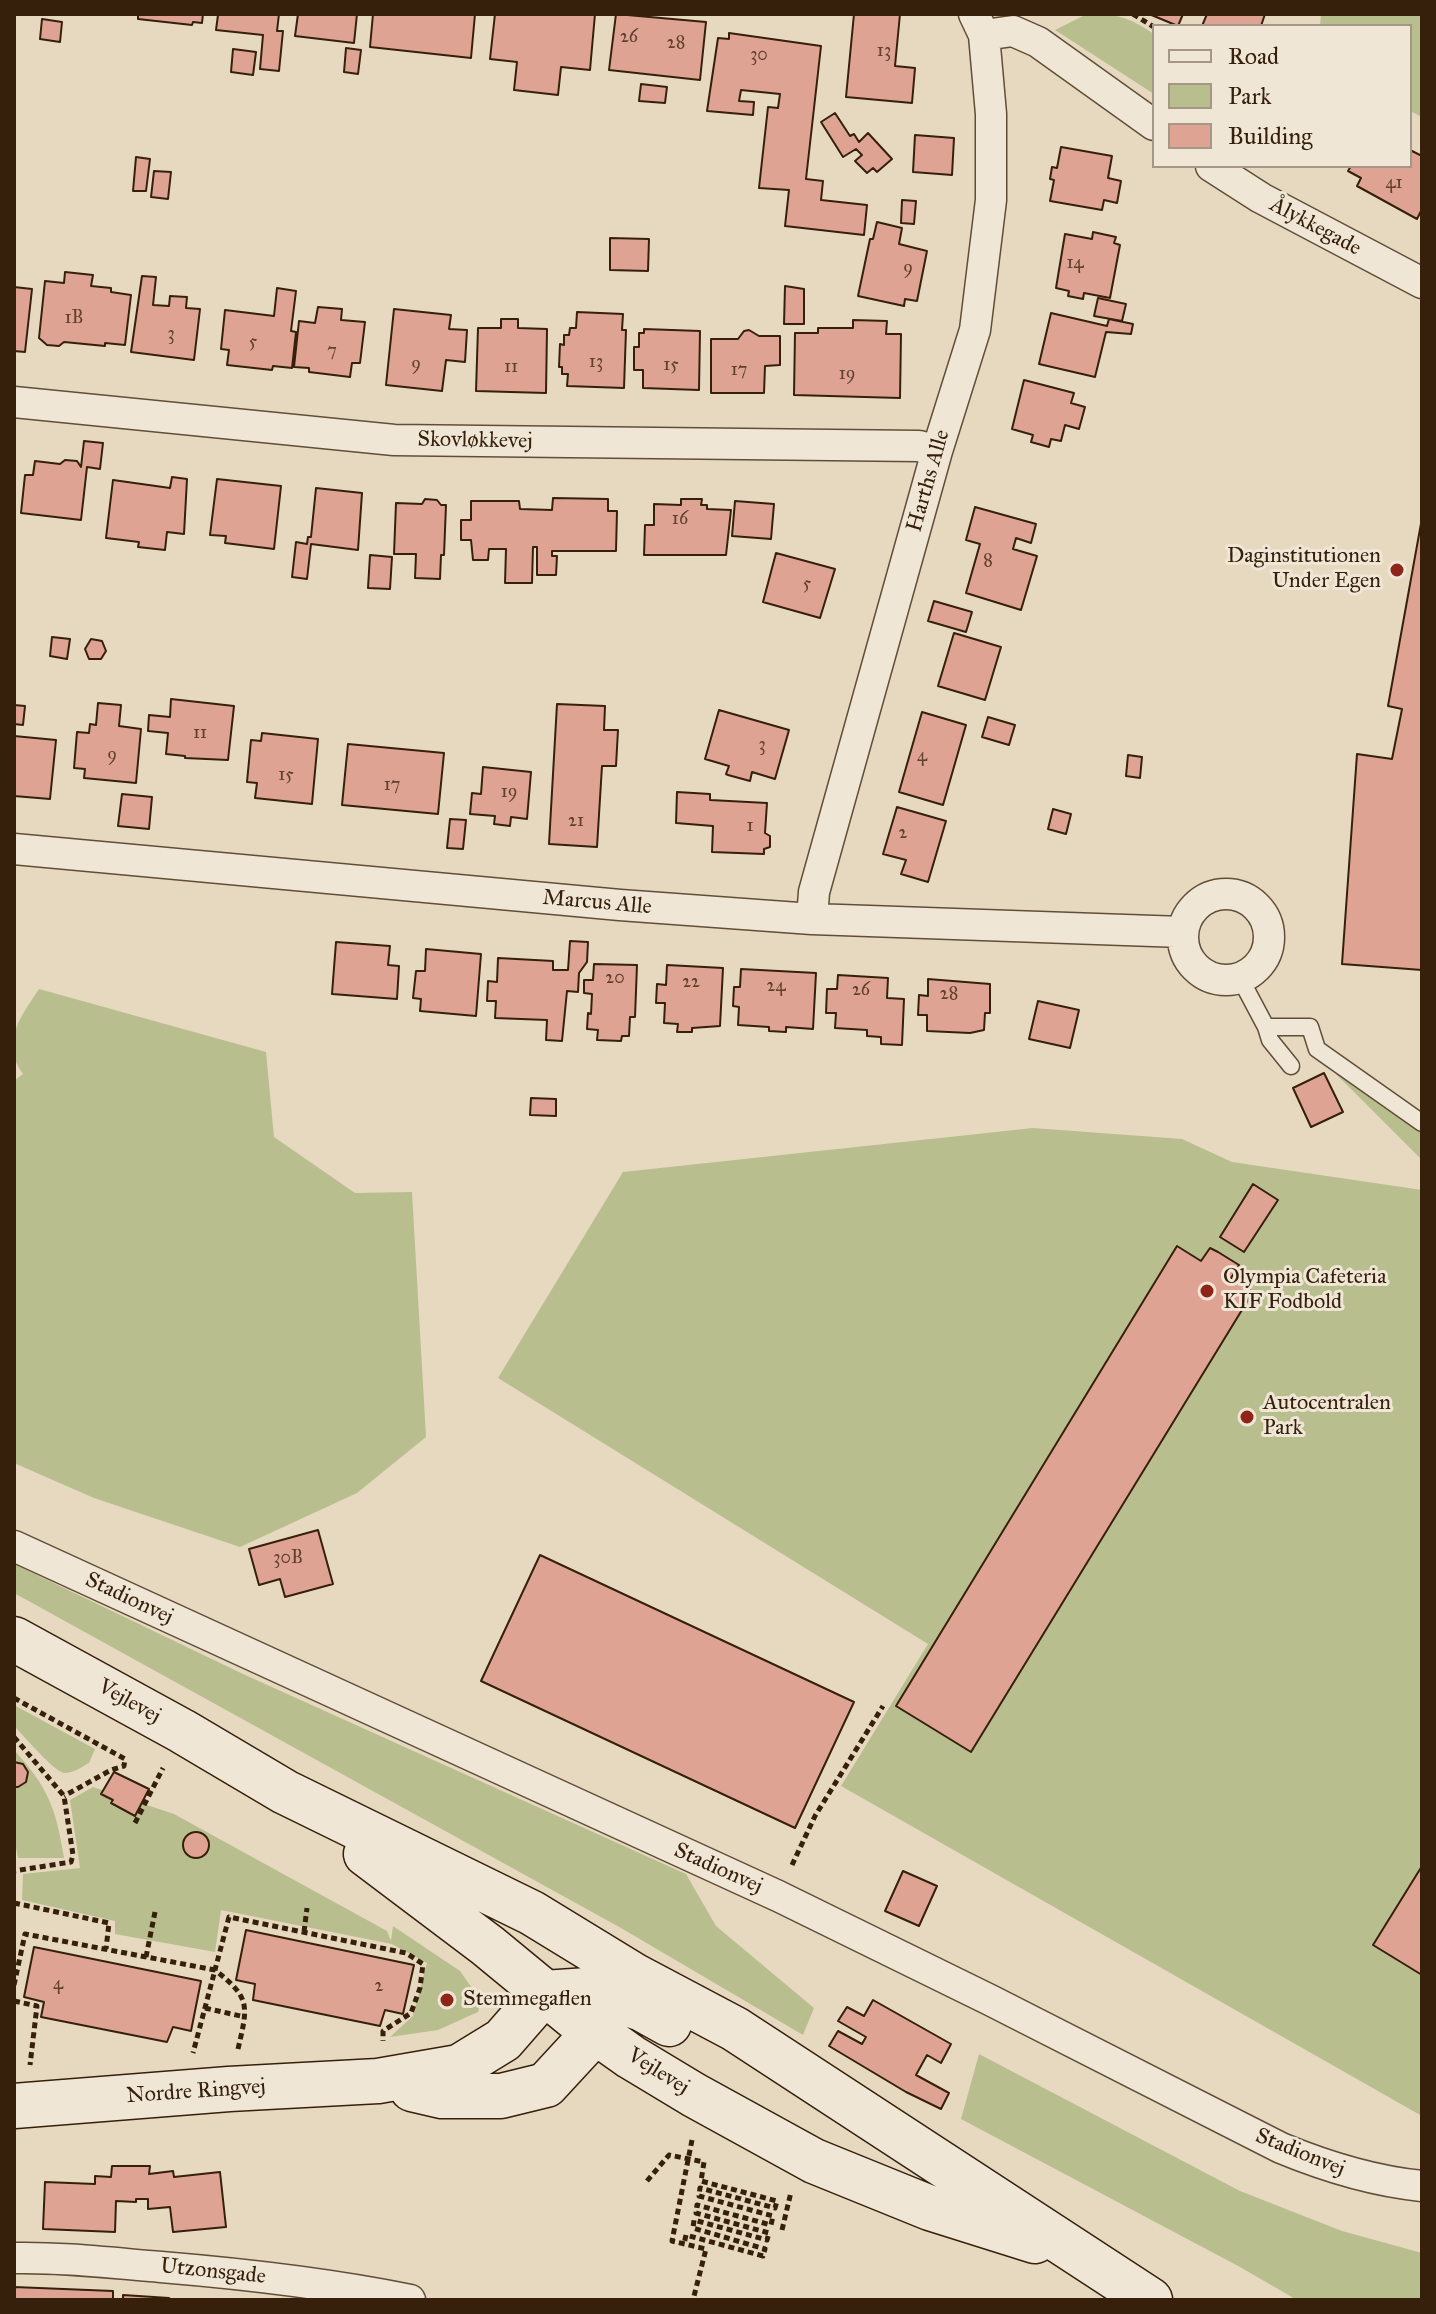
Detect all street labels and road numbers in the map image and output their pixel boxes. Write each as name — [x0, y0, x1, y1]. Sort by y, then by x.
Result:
street label: Ålykkegade — [1265, 192, 1365, 262]
street label: Skovløkkevej — [417, 427, 533, 455]
street label: Harths Alle — [902, 427, 956, 535]
street label: Marcus Alle — [541, 885, 653, 921]
street label: Stadionvej — [81, 1567, 177, 1631]
street label: Vejlevej — [93, 1674, 165, 1730]
street label: Stadionvej — [670, 1838, 766, 1900]
street label: Vejlevej — [622, 2043, 694, 2101]
street label: Nordre Ringvej — [125, 2074, 267, 2110]
street label: Stadionvej — [1251, 2123, 1349, 2183]
street label: Utzonsgade — [159, 2253, 267, 2291]

